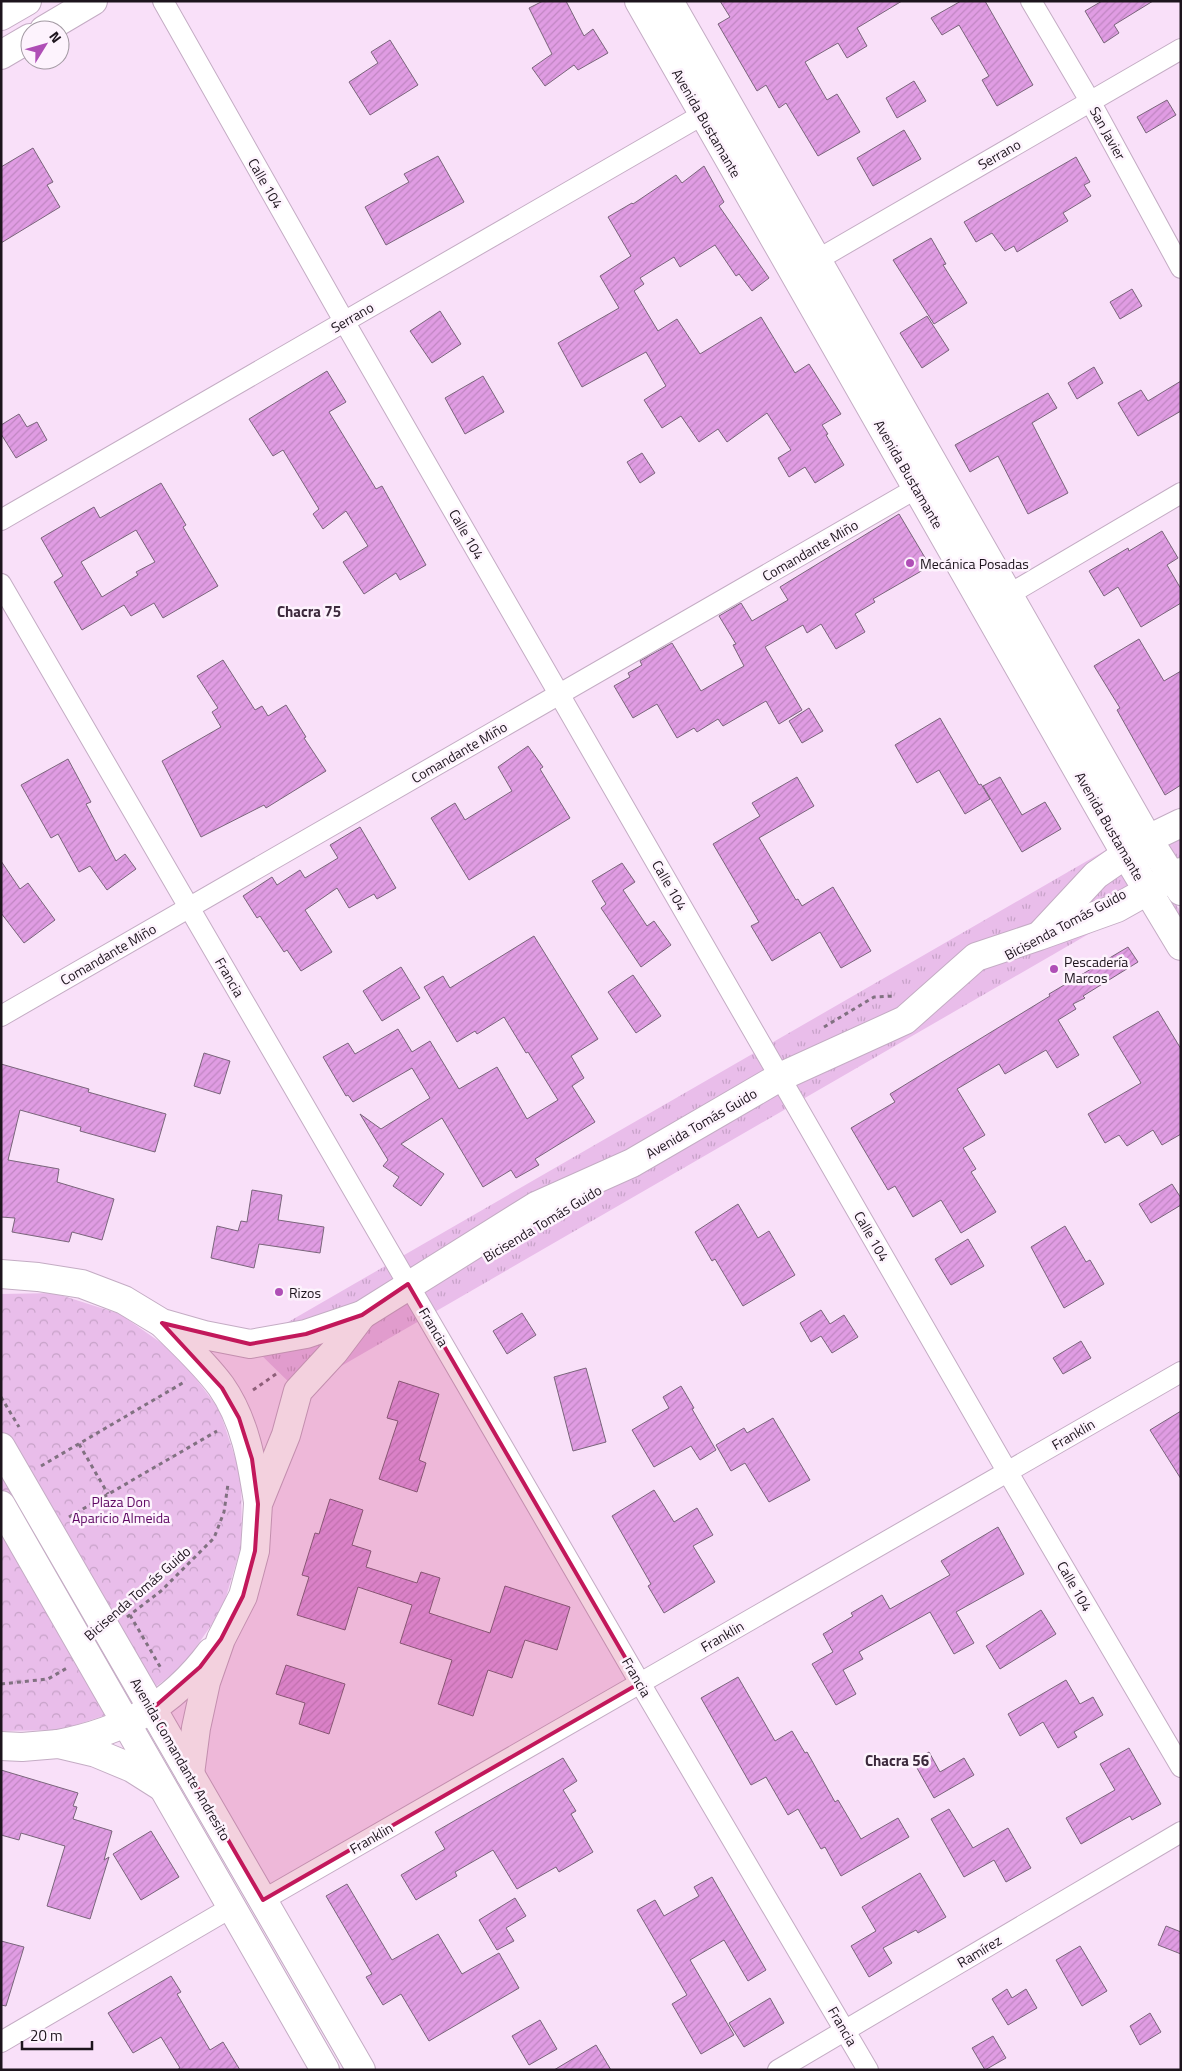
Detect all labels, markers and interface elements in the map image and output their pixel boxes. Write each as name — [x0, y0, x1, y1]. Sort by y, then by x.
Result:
north arrow — [20, 20, 70, 70]
text: N — [44, 27, 67, 47]
street label: Avenida Bustamante — [667, 65, 747, 181]
street label: San Javier — [1085, 103, 1131, 164]
street label: Serrano — [974, 133, 1024, 175]
street label: Calle 104 — [243, 154, 289, 212]
street label: Serrano — [327, 296, 377, 338]
street label: Avenida Bustamante — [869, 416, 949, 532]
street label: Calle 104 — [444, 505, 490, 563]
street label: Comandante Miño — [758, 514, 862, 586]
place label: Mecánica Posadas — [920, 553, 1029, 574]
marker: Mecánica Posadas — [904, 557, 916, 569]
district label: Chacra 75 — [277, 600, 341, 623]
street label: Comandante Miño — [407, 716, 511, 788]
street label: Avenida Bustamante — [1070, 768, 1150, 884]
street label: Calle 104 — [647, 856, 693, 914]
street label: Bicisenda Tomás Guido — [1000, 883, 1130, 965]
street label: Comandante Miño — [56, 918, 160, 990]
place label: Pescadería Marcos — [1064, 951, 1128, 988]
street label: Francia — [210, 953, 250, 1001]
marker: Pescadería Marcos — [1048, 963, 1060, 975]
street label: Avenida Tomás Guido — [641, 1083, 761, 1163]
street label: Bicisenda Tomás Guido — [479, 1179, 605, 1267]
street label: Calle 104 — [849, 1207, 895, 1265]
place label: Rizos — [289, 1282, 321, 1303]
marker: Rizos — [273, 1286, 285, 1298]
street label: Francia — [414, 1303, 454, 1351]
street label: Franklin — [1047, 1413, 1099, 1455]
park label: Plaza Don Aparicio Almeida — [72, 1491, 170, 1528]
street label: Bicisenda Tomás Guido — [79, 1541, 195, 1645]
street label: Calle 104 — [1052, 1557, 1098, 1615]
street label: Franklin — [696, 1615, 748, 1657]
street label: Francia — [617, 1653, 657, 1701]
street label: Avenida Comandante Andresito — [126, 1674, 236, 1844]
district label: Chacra 56 — [865, 1749, 929, 1772]
street label: Franklin — [345, 1817, 397, 1859]
street label: Ramírez — [953, 1929, 1005, 1973]
street label: Francia — [823, 2002, 863, 2050]
scale bar — [22, 2018, 92, 2050]
text: 20 m — [30, 2024, 63, 2047]

